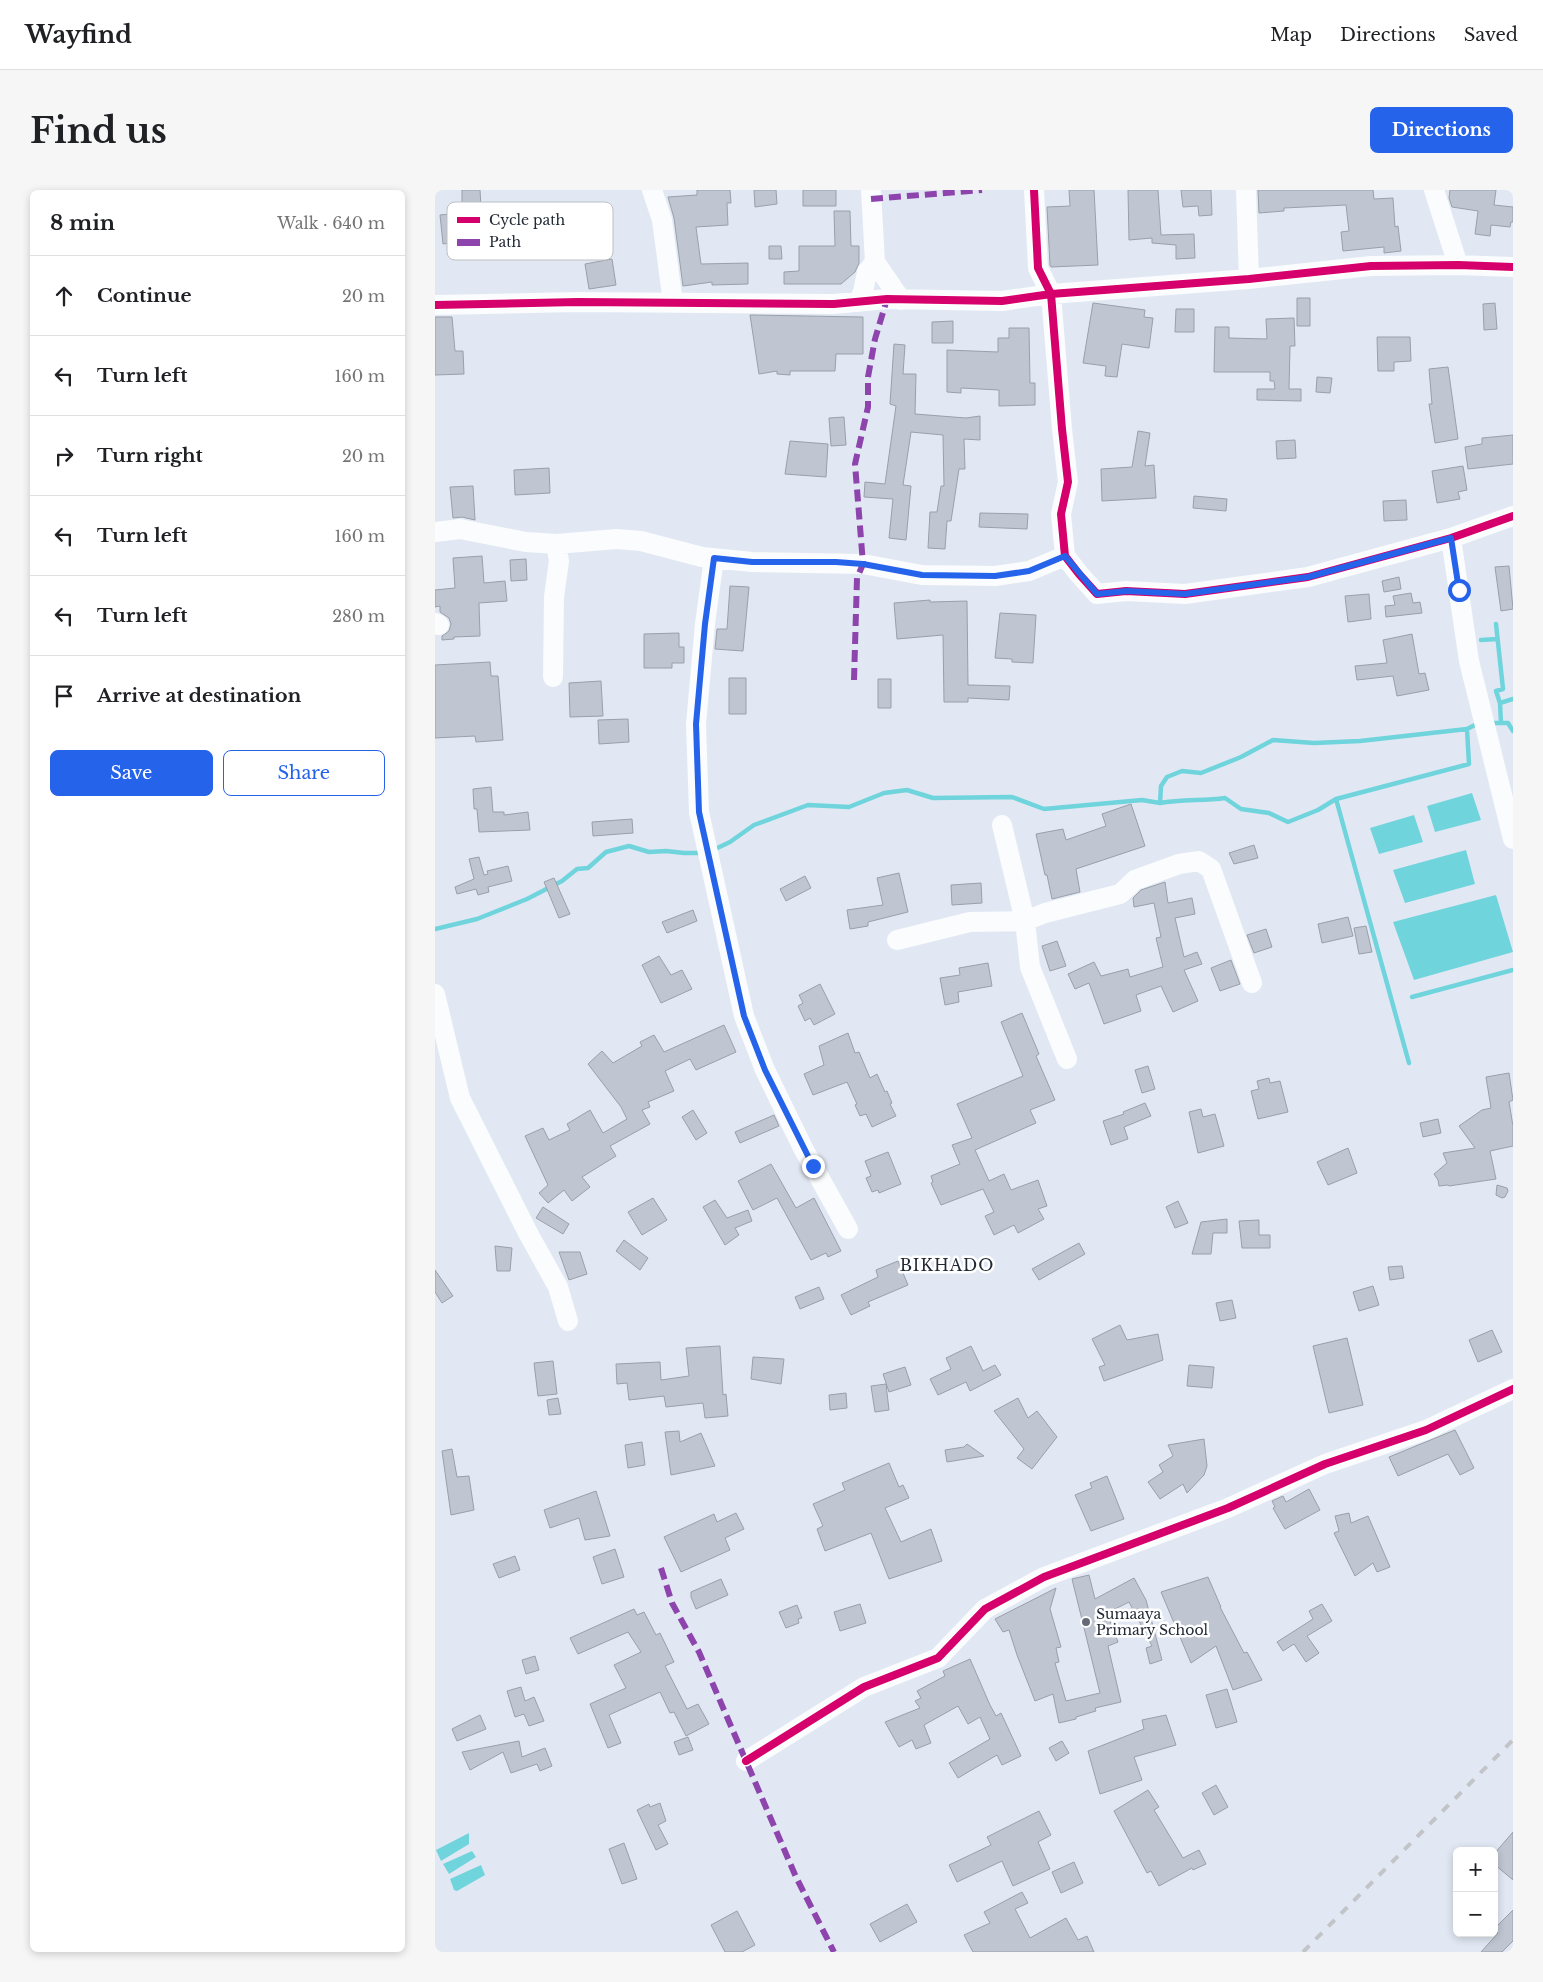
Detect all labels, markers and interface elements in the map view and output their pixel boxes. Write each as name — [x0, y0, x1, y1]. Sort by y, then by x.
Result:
text: Wayfind — [25, 20, 132, 49]
text: Map — [1270, 24, 1312, 46]
text: Directions — [1340, 24, 1436, 46]
text: Saved — [1464, 24, 1518, 46]
button: Directions — [1370, 107, 1513, 153]
text: Find us — [30, 109, 167, 152]
legend — [447, 202, 613, 260]
text: 8 min — [50, 210, 115, 236]
text: Cycle path — [489, 211, 566, 229]
text: Walk · 640 m — [277, 213, 385, 233]
text: Path — [489, 233, 521, 251]
icon: ahead — [50, 282, 78, 310]
text: Continue — [97, 284, 192, 307]
text: 20 m — [342, 286, 385, 306]
icon: left — [50, 362, 78, 390]
text: Turn left — [97, 364, 188, 387]
text: 160 m — [334, 366, 385, 386]
icon: right — [50, 442, 78, 470]
text: Turn right — [97, 444, 203, 467]
text: 20 m — [342, 446, 385, 466]
icon: left — [50, 522, 78, 550]
text: Turn left — [97, 524, 188, 547]
text: 160 m — [334, 526, 385, 546]
route start — [1448, 579, 1471, 602]
icon: left — [50, 602, 78, 630]
text: Turn left — [97, 604, 188, 627]
text: 280 m — [332, 606, 385, 626]
icon: arrive — [50, 682, 78, 710]
text: Arrive at destination — [97, 684, 301, 707]
button: Save — [50, 750, 213, 796]
button: Share — [223, 750, 385, 796]
route end — [802, 1155, 825, 1178]
district label: BIKHADO — [900, 1255, 994, 1275]
place label: Sumaaya Primary School — [1096, 1605, 1209, 1639]
marker: Sumaaya Primary School — [1080, 1616, 1092, 1628]
map controls — [1453, 1847, 1498, 1937]
button: + — [1453, 1847, 1498, 1892]
button: − — [1453, 1892, 1498, 1937]

